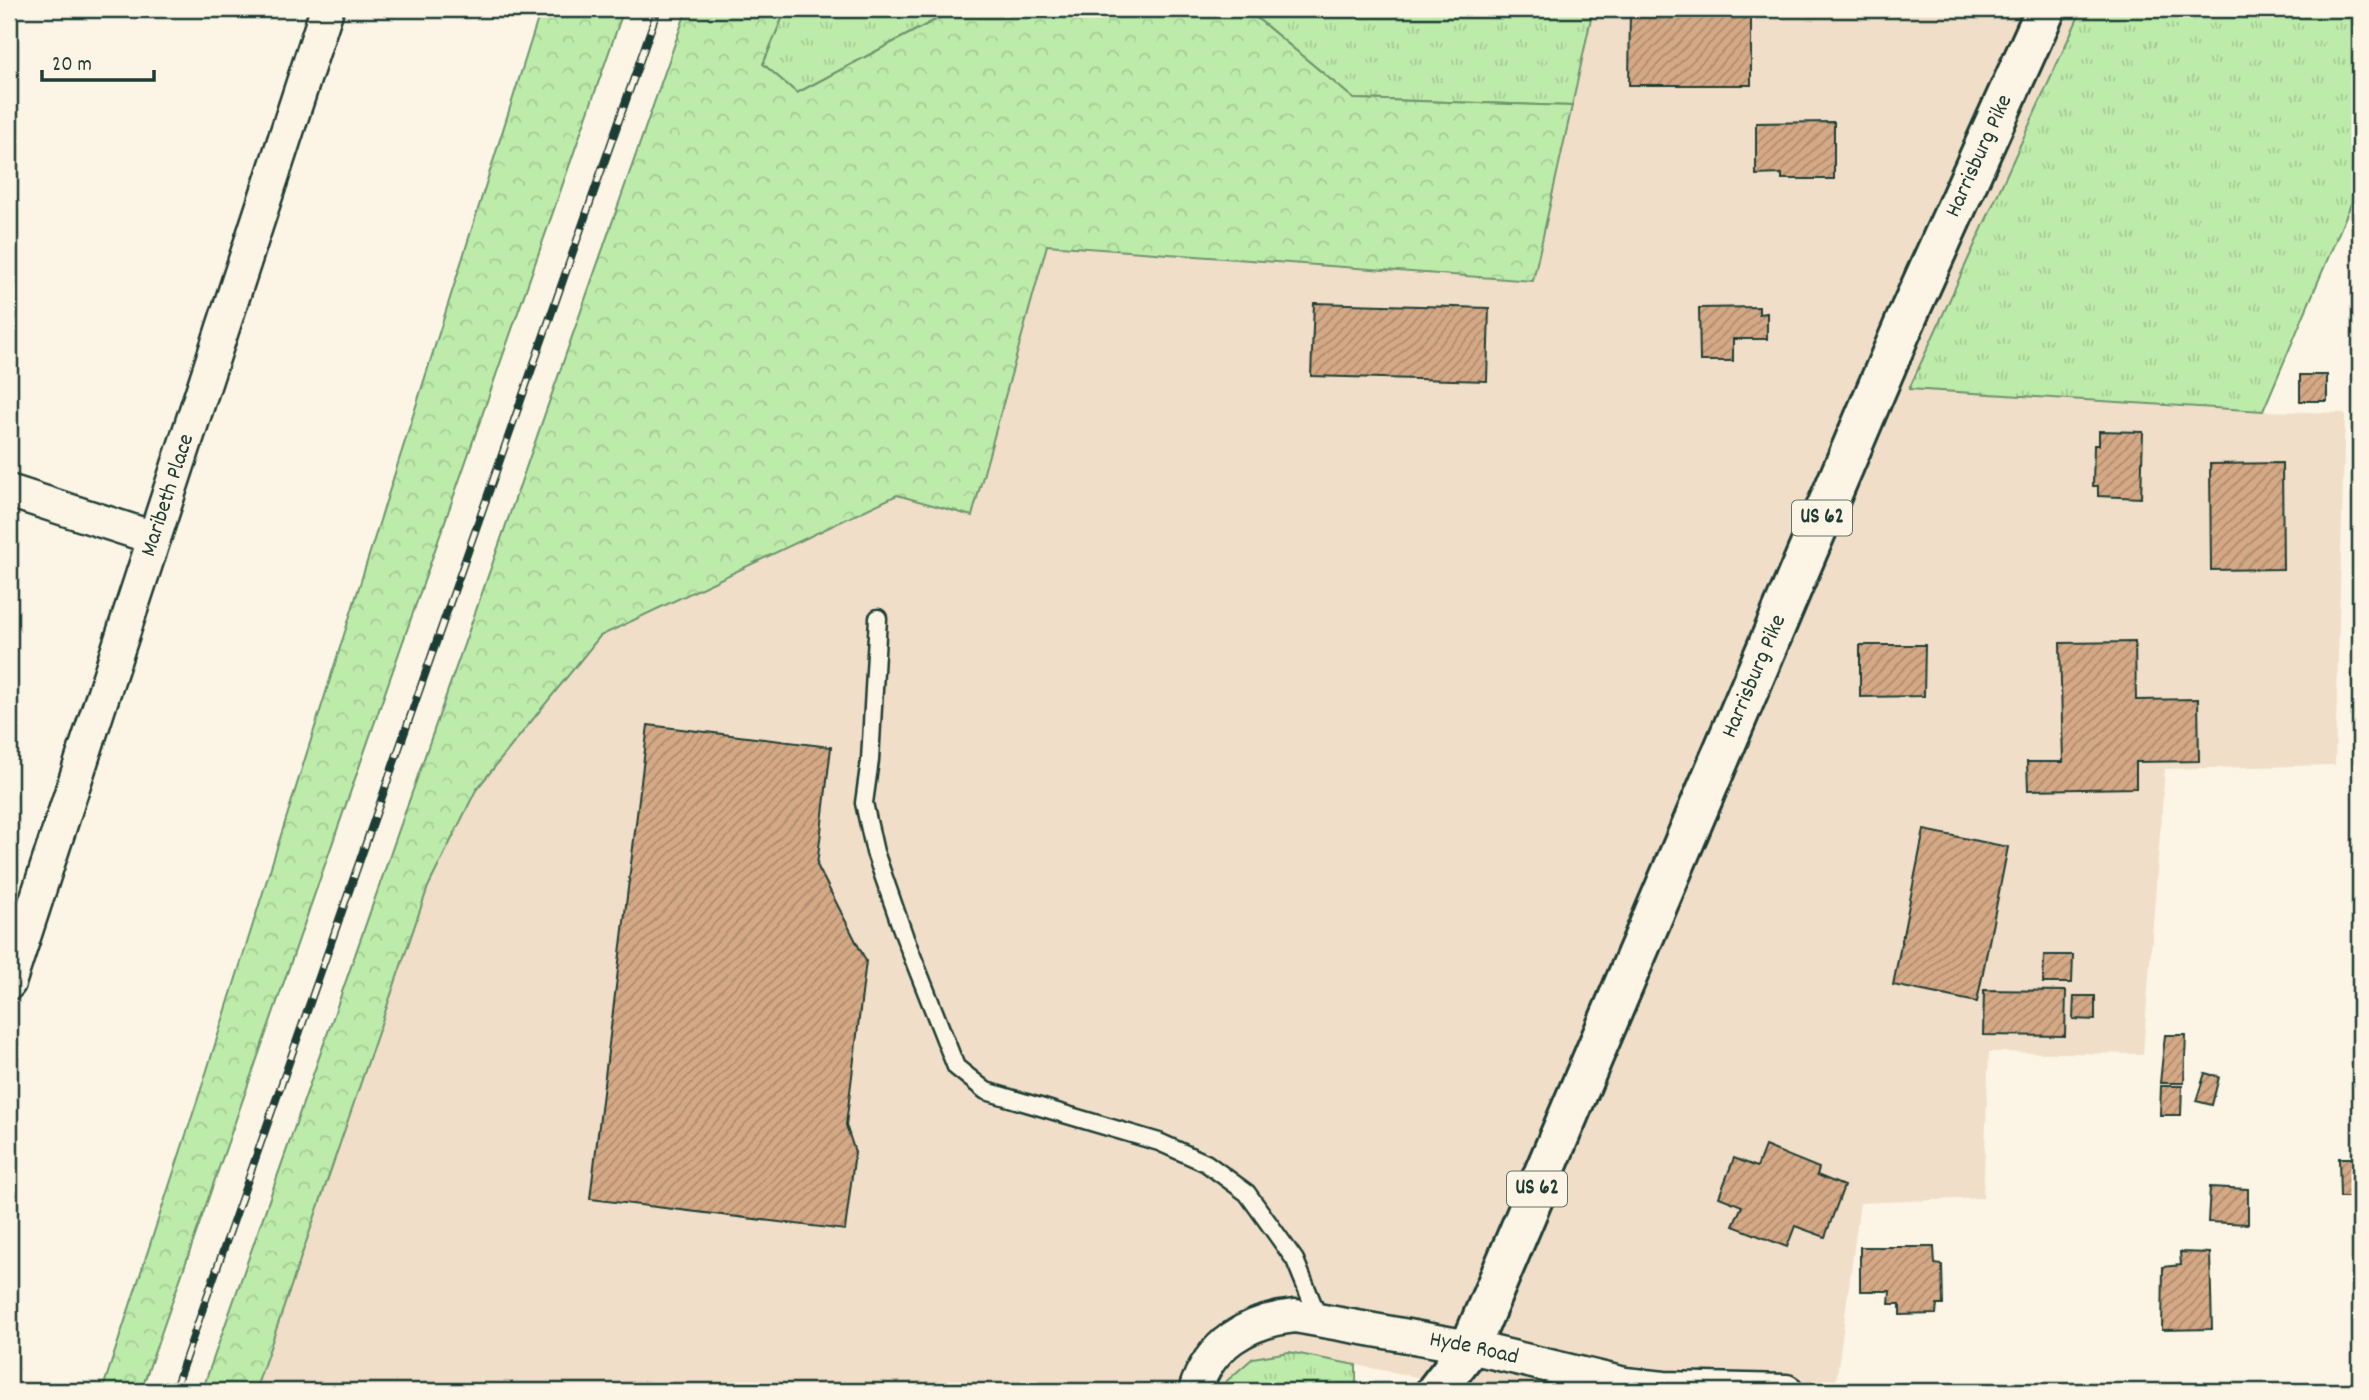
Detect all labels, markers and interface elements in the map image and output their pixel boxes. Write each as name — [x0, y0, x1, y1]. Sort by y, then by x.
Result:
scale bar — [42, 38, 154, 82]
text: 20 m — [52, 51, 92, 81]
street label: Harrisburg Pike — [1937, 89, 2022, 223]
street label: Maribeth Place — [133, 430, 204, 561]
road number: US 62 — [1792, 500, 1852, 536]
street label: Harrisburg Pike — [1714, 609, 1795, 744]
road number: US 62 — [1507, 1172, 1567, 1206]
street label: Hyde Road — [1427, 1324, 1522, 1375]

